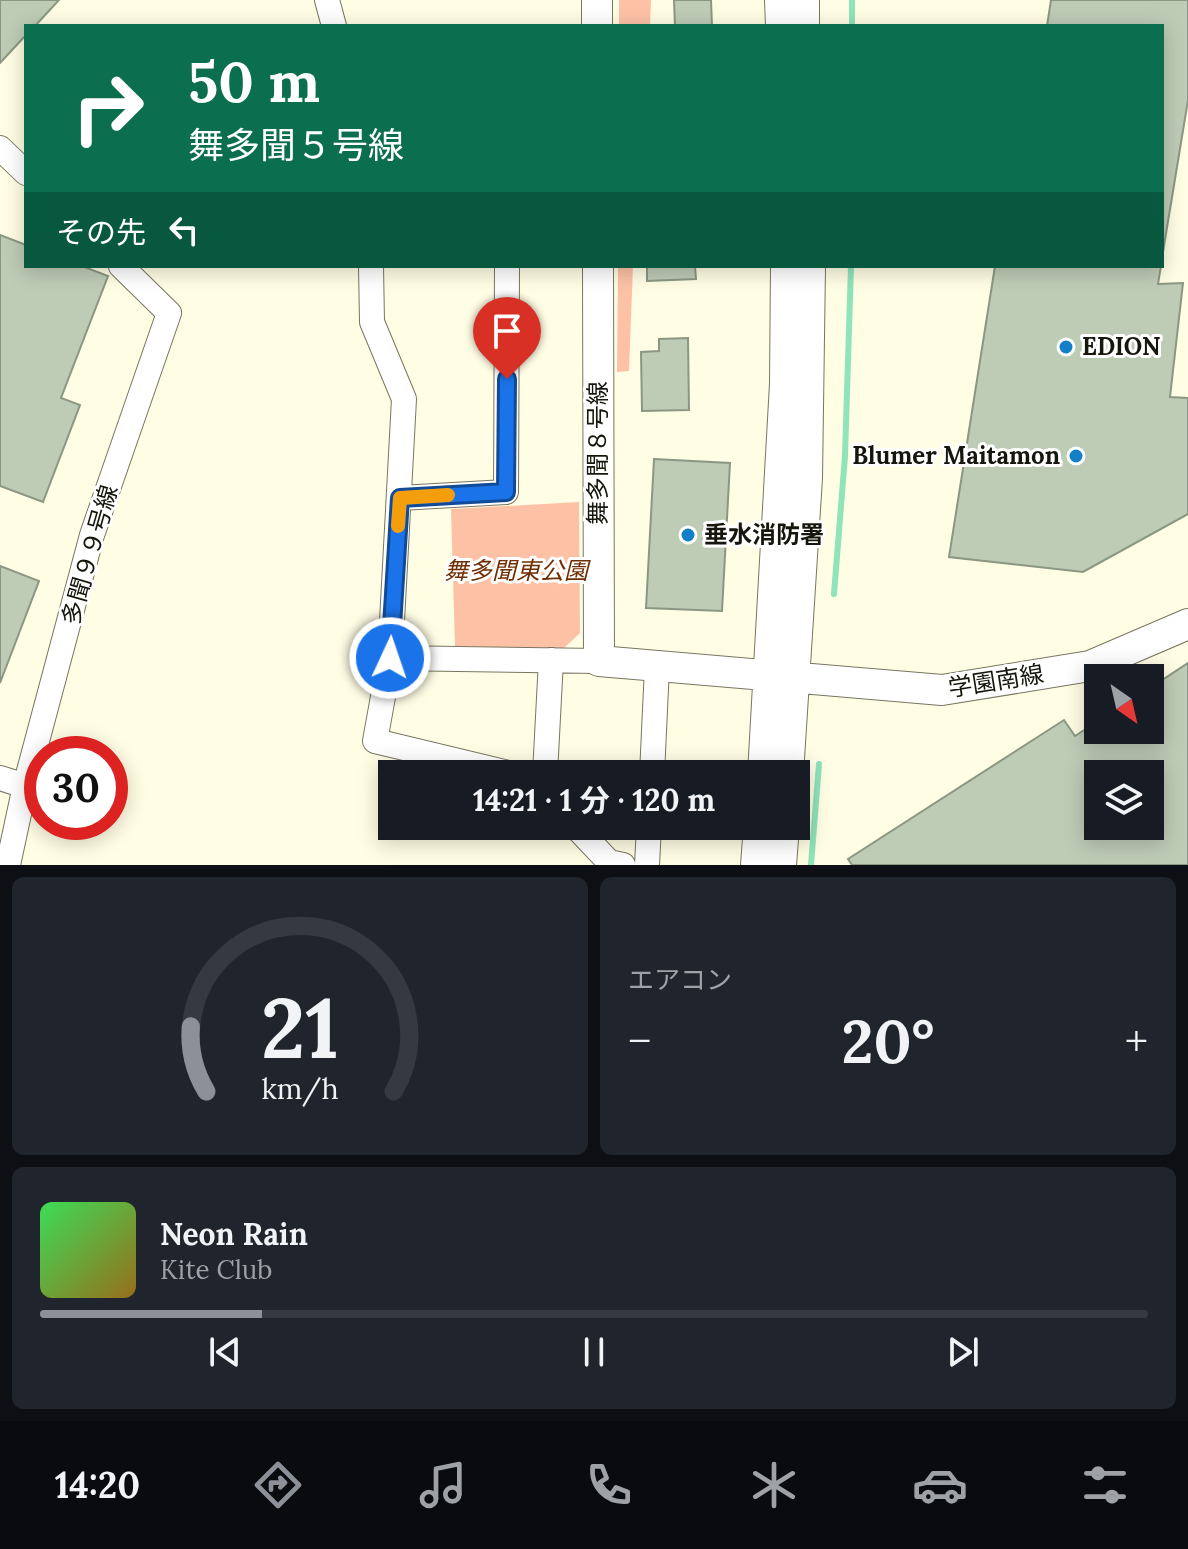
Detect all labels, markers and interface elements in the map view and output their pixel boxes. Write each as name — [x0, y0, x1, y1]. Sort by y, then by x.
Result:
text: 50 m — [188, 46, 320, 117]
icon: right — [56, 56, 160, 160]
text: 舞多聞５号線 — [188, 122, 404, 168]
icon: left — [162, 208, 206, 252]
text: その先 — [56, 213, 146, 251]
pin — [473, 297, 541, 379]
icon: arrive — [485, 309, 529, 353]
place label: EDION — [1082, 331, 1161, 362]
marker: EDION — [1057, 338, 1075, 356]
street label: 舞多聞８号線 — [582, 381, 613, 525]
place label: Blumer Maitamon — [852, 440, 1060, 471]
marker: Blumer Maitamon — [1067, 447, 1085, 465]
street label: 多聞９９号線 — [55, 481, 124, 628]
place label: 垂水消防署 — [704, 519, 824, 550]
marker: 垂水消防署 — [679, 526, 697, 544]
park label: 舞多聞東公園 — [444, 555, 591, 586]
position arrow — [348, 616, 432, 700]
street label: 学園南線 — [946, 658, 1046, 703]
north arrow — [1084, 664, 1164, 744]
map controls — [1084, 664, 1164, 840]
speed limit sign: 30 — [24, 736, 128, 840]
button: layers — [1084, 760, 1164, 840]
text: 14:21 · 1 分 · 120 m — [473, 781, 715, 819]
text: エアコン — [628, 963, 732, 996]
text: 21 — [261, 974, 339, 1081]
text: 20° — [841, 1003, 935, 1079]
text: − — [628, 1013, 651, 1069]
text: + — [1125, 1013, 1148, 1069]
text: km/h — [261, 1070, 339, 1107]
text: Neon Rain — [160, 1215, 308, 1253]
text: Kite Club — [160, 1253, 272, 1286]
icon: previous — [203, 1330, 247, 1374]
icon: pause — [572, 1330, 616, 1374]
icon: next — [941, 1330, 985, 1374]
icon: directions — [250, 1457, 306, 1513]
icon: music — [415, 1457, 471, 1513]
icon: phone — [581, 1457, 637, 1513]
icon: climate — [746, 1457, 802, 1513]
icon: car — [912, 1457, 968, 1513]
icon: filters — [1077, 1457, 1133, 1513]
text: 14:20 — [55, 1462, 140, 1508]

